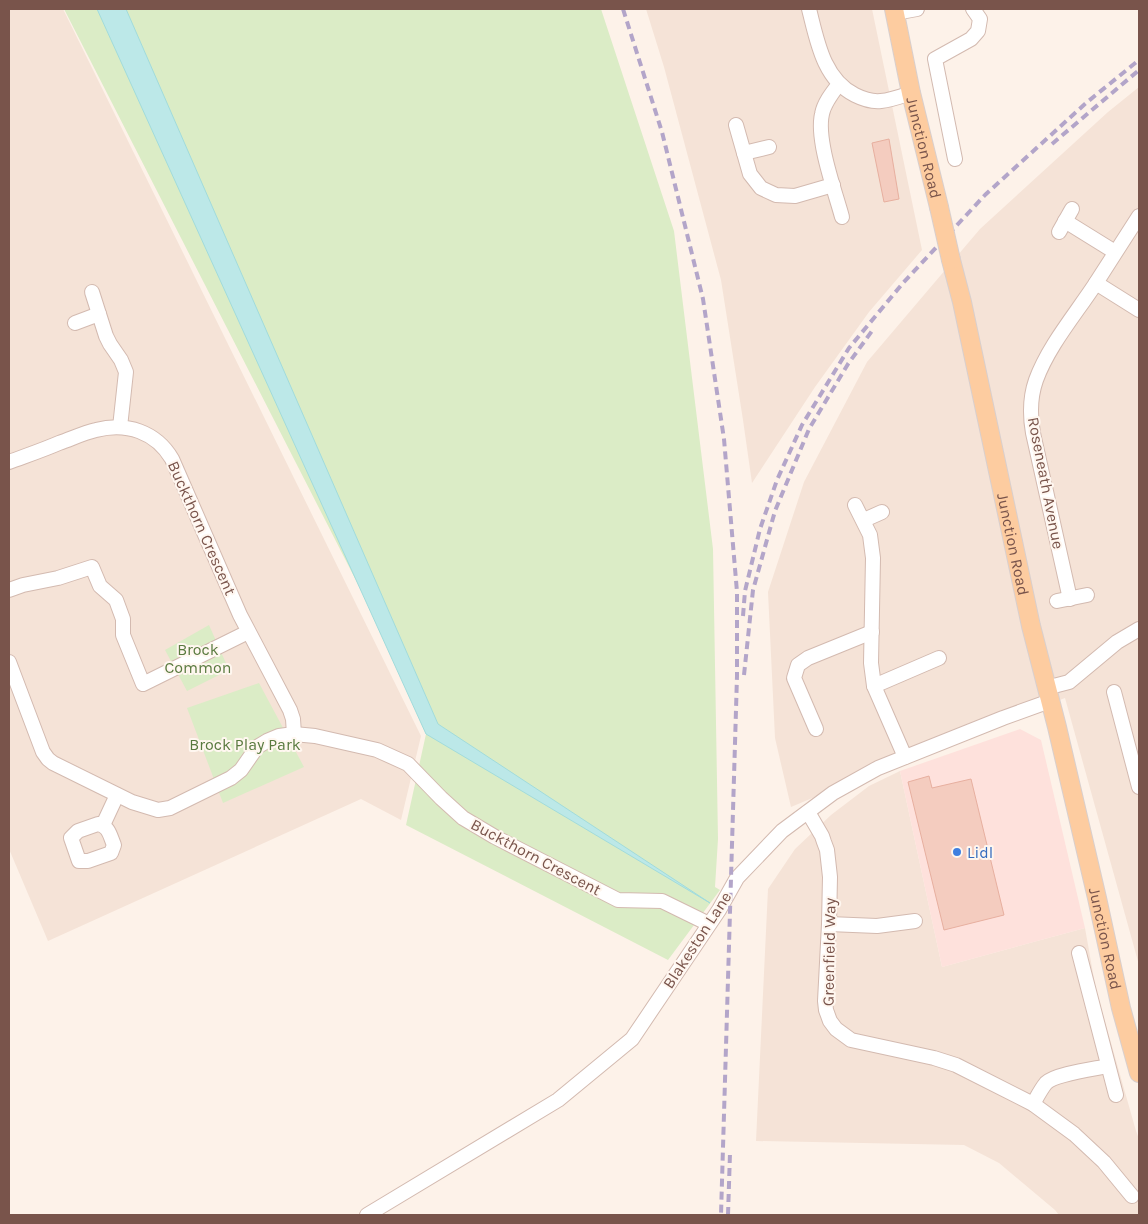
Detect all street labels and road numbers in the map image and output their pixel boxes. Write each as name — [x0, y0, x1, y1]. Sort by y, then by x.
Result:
street label: Junction Road — [903, 95, 946, 200]
street label: Roseneath Avenue — [1024, 415, 1068, 551]
street label: Buckthorn Crescent — [164, 458, 240, 598]
street label: Junction Road — [993, 491, 1034, 597]
street label: Buckthorn Crescent — [468, 815, 604, 899]
street label: Junction Road — [1085, 886, 1126, 991]
street label: Blakeston Lane — [659, 888, 735, 992]
street label: Greenfield Way — [819, 897, 839, 1006]

